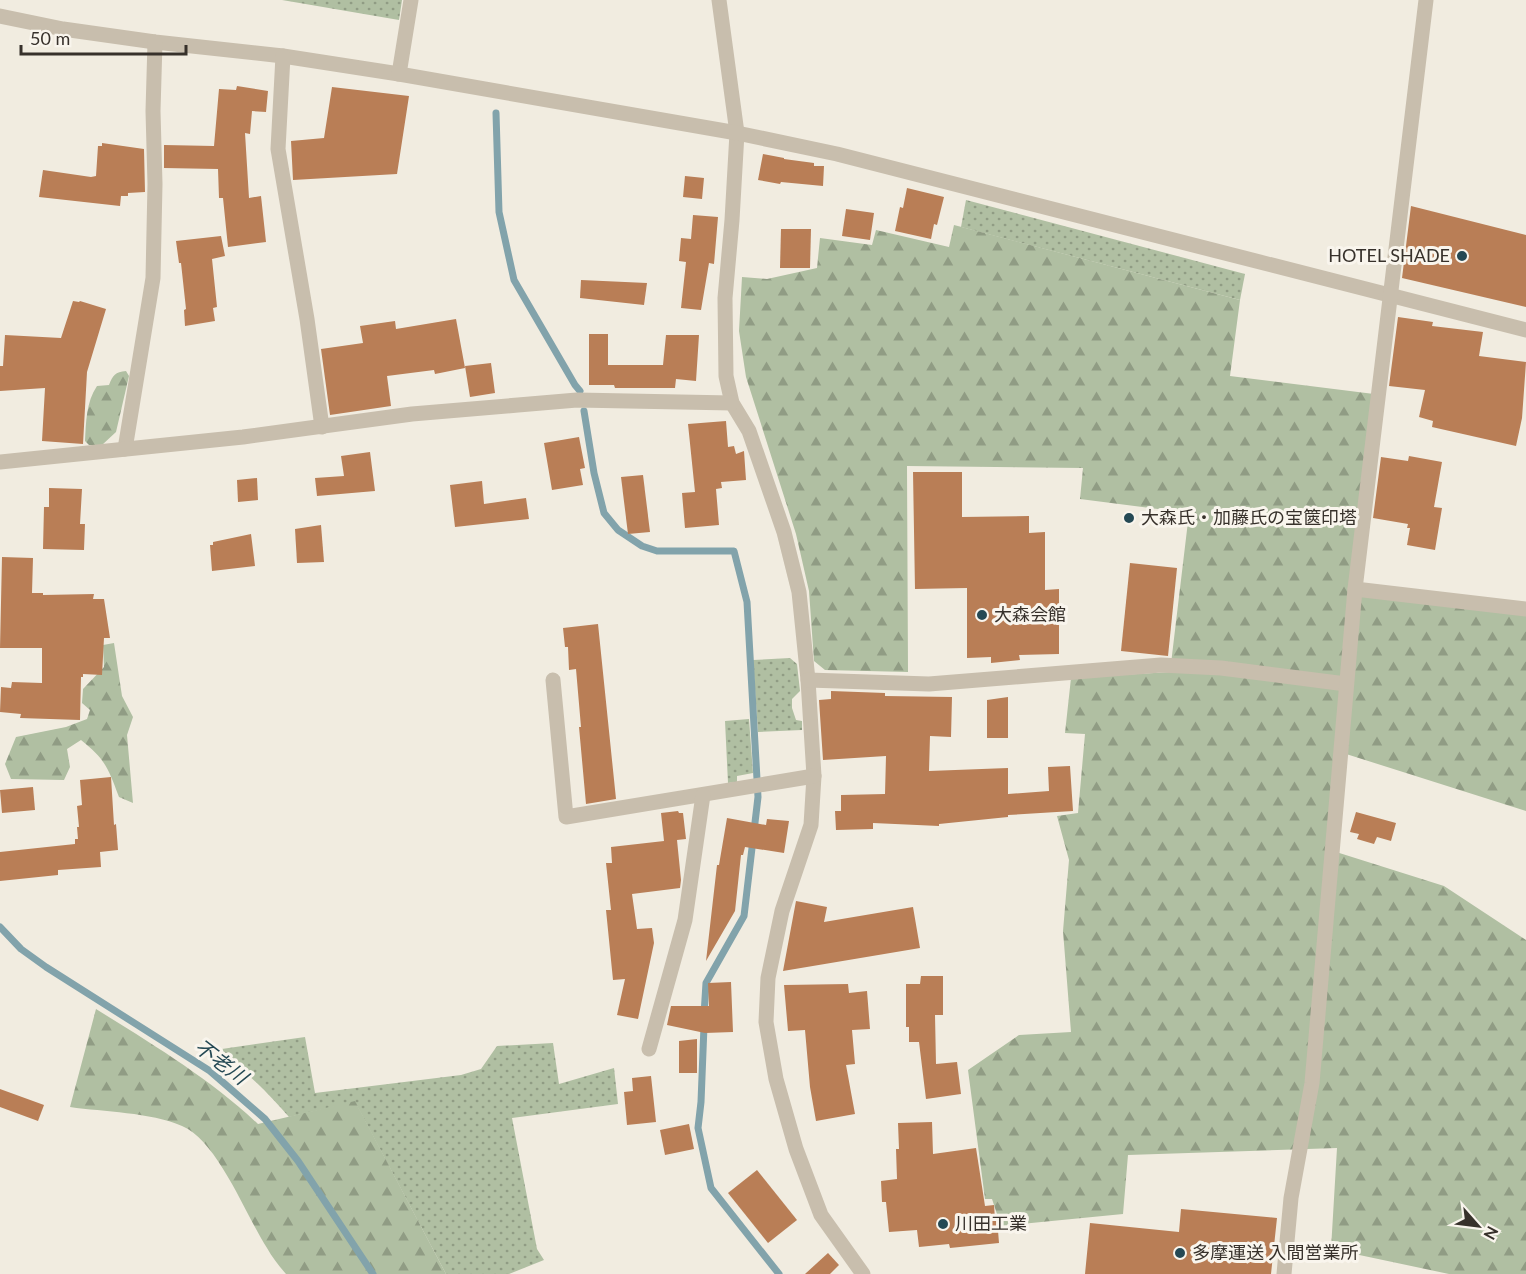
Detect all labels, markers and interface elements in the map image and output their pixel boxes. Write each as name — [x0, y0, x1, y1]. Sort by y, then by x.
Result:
scale bar — [21, 18, 186, 56]
text: 50 m — [30, 27, 70, 49]
place label: HOTEL SHADE — [1328, 244, 1450, 266]
marker: HOTEL SHADE — [1455, 249, 1469, 263]
place label: 大森氏・加藤氏の宝篋印塔 — [1141, 506, 1357, 528]
marker: 大森氏・加藤氏の宝篋印塔 — [1122, 511, 1136, 525]
place label: 大森会館 — [994, 603, 1066, 625]
marker: 大森会館 — [975, 608, 989, 622]
water label: 不老川 — [190, 1034, 254, 1090]
north arrow — [1448, 1196, 1508, 1256]
place label: 川田工業 — [955, 1212, 1027, 1234]
marker: 川田工業 — [936, 1217, 950, 1231]
text: N — [1480, 1223, 1503, 1243]
place label: 多摩運送 入間営業所 — [1192, 1241, 1359, 1263]
marker: 多摩運送 入間営業所 — [1173, 1246, 1187, 1260]

